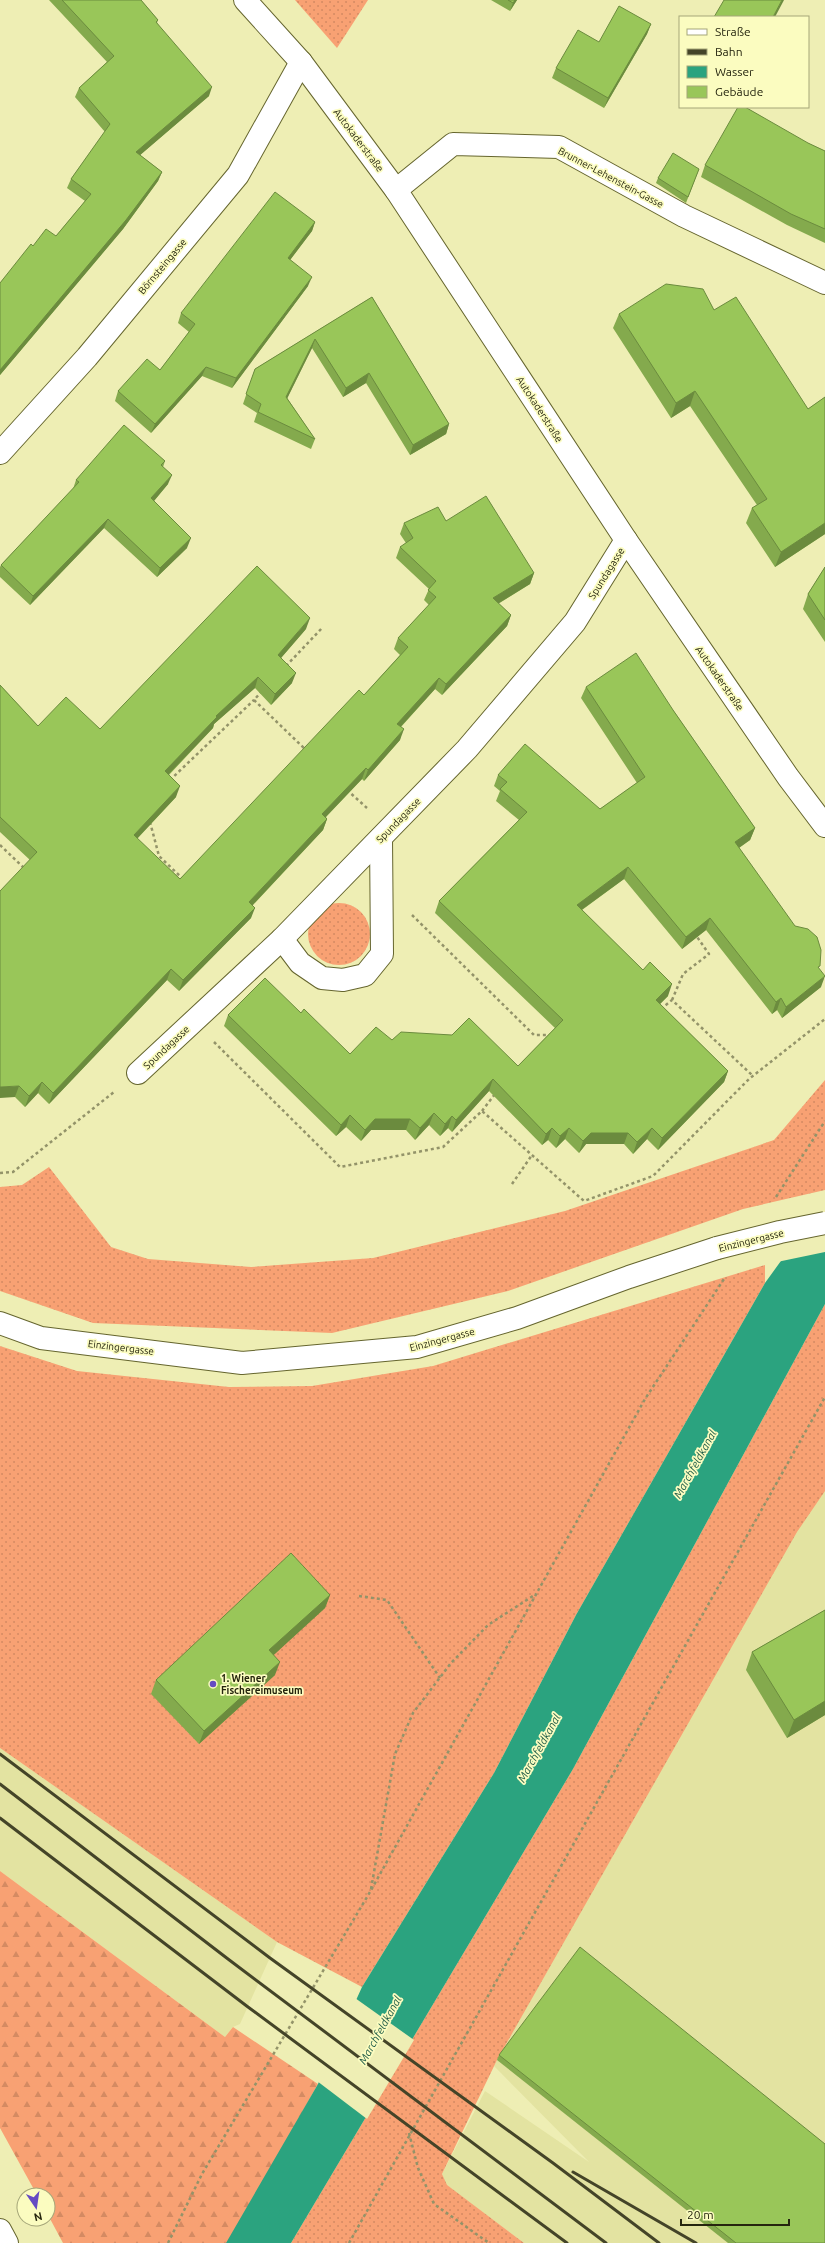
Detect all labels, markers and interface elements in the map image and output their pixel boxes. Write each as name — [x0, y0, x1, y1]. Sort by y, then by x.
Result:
legend — [679, 16, 809, 108]
text: Straße — [715, 25, 751, 38]
text: Bahn — [715, 45, 743, 58]
text: Wasser — [715, 65, 754, 78]
text: Gebäude — [715, 85, 763, 98]
street label: Autokaderstraße — [331, 107, 386, 174]
street label: Brunner-Lehenstein-Gasse — [556, 145, 665, 210]
street label: Börnsteingasse — [136, 236, 189, 296]
street label: Autokaderstraße — [514, 374, 565, 444]
street label: Spundagasse — [586, 546, 627, 601]
street label: Autokaderstraße — [693, 644, 746, 713]
street label: Spundagasse — [374, 795, 423, 845]
street label: Spundagasse — [141, 1023, 192, 1071]
street label: Einzingergasse — [717, 1227, 785, 1254]
street label: Einzingergasse — [409, 1326, 476, 1353]
street label: Einzingergasse — [87, 1338, 155, 1357]
water label: Marchfeldkanal — [671, 1428, 719, 1500]
place label: 1. Wiener Fischereimuseum — [221, 1673, 303, 1696]
marker: 1. Wiener Fischereimuseum — [208, 1679, 218, 1689]
water label: Marchfeldkanal — [515, 1712, 563, 1784]
water label: Marchfeldkanal — [356, 1994, 404, 2066]
north arrow — [16, 2187, 56, 2227]
scale bar — [681, 2201, 789, 2227]
text: 20 m — [687, 2208, 714, 2221]
text: N — [33, 2210, 44, 2224]

